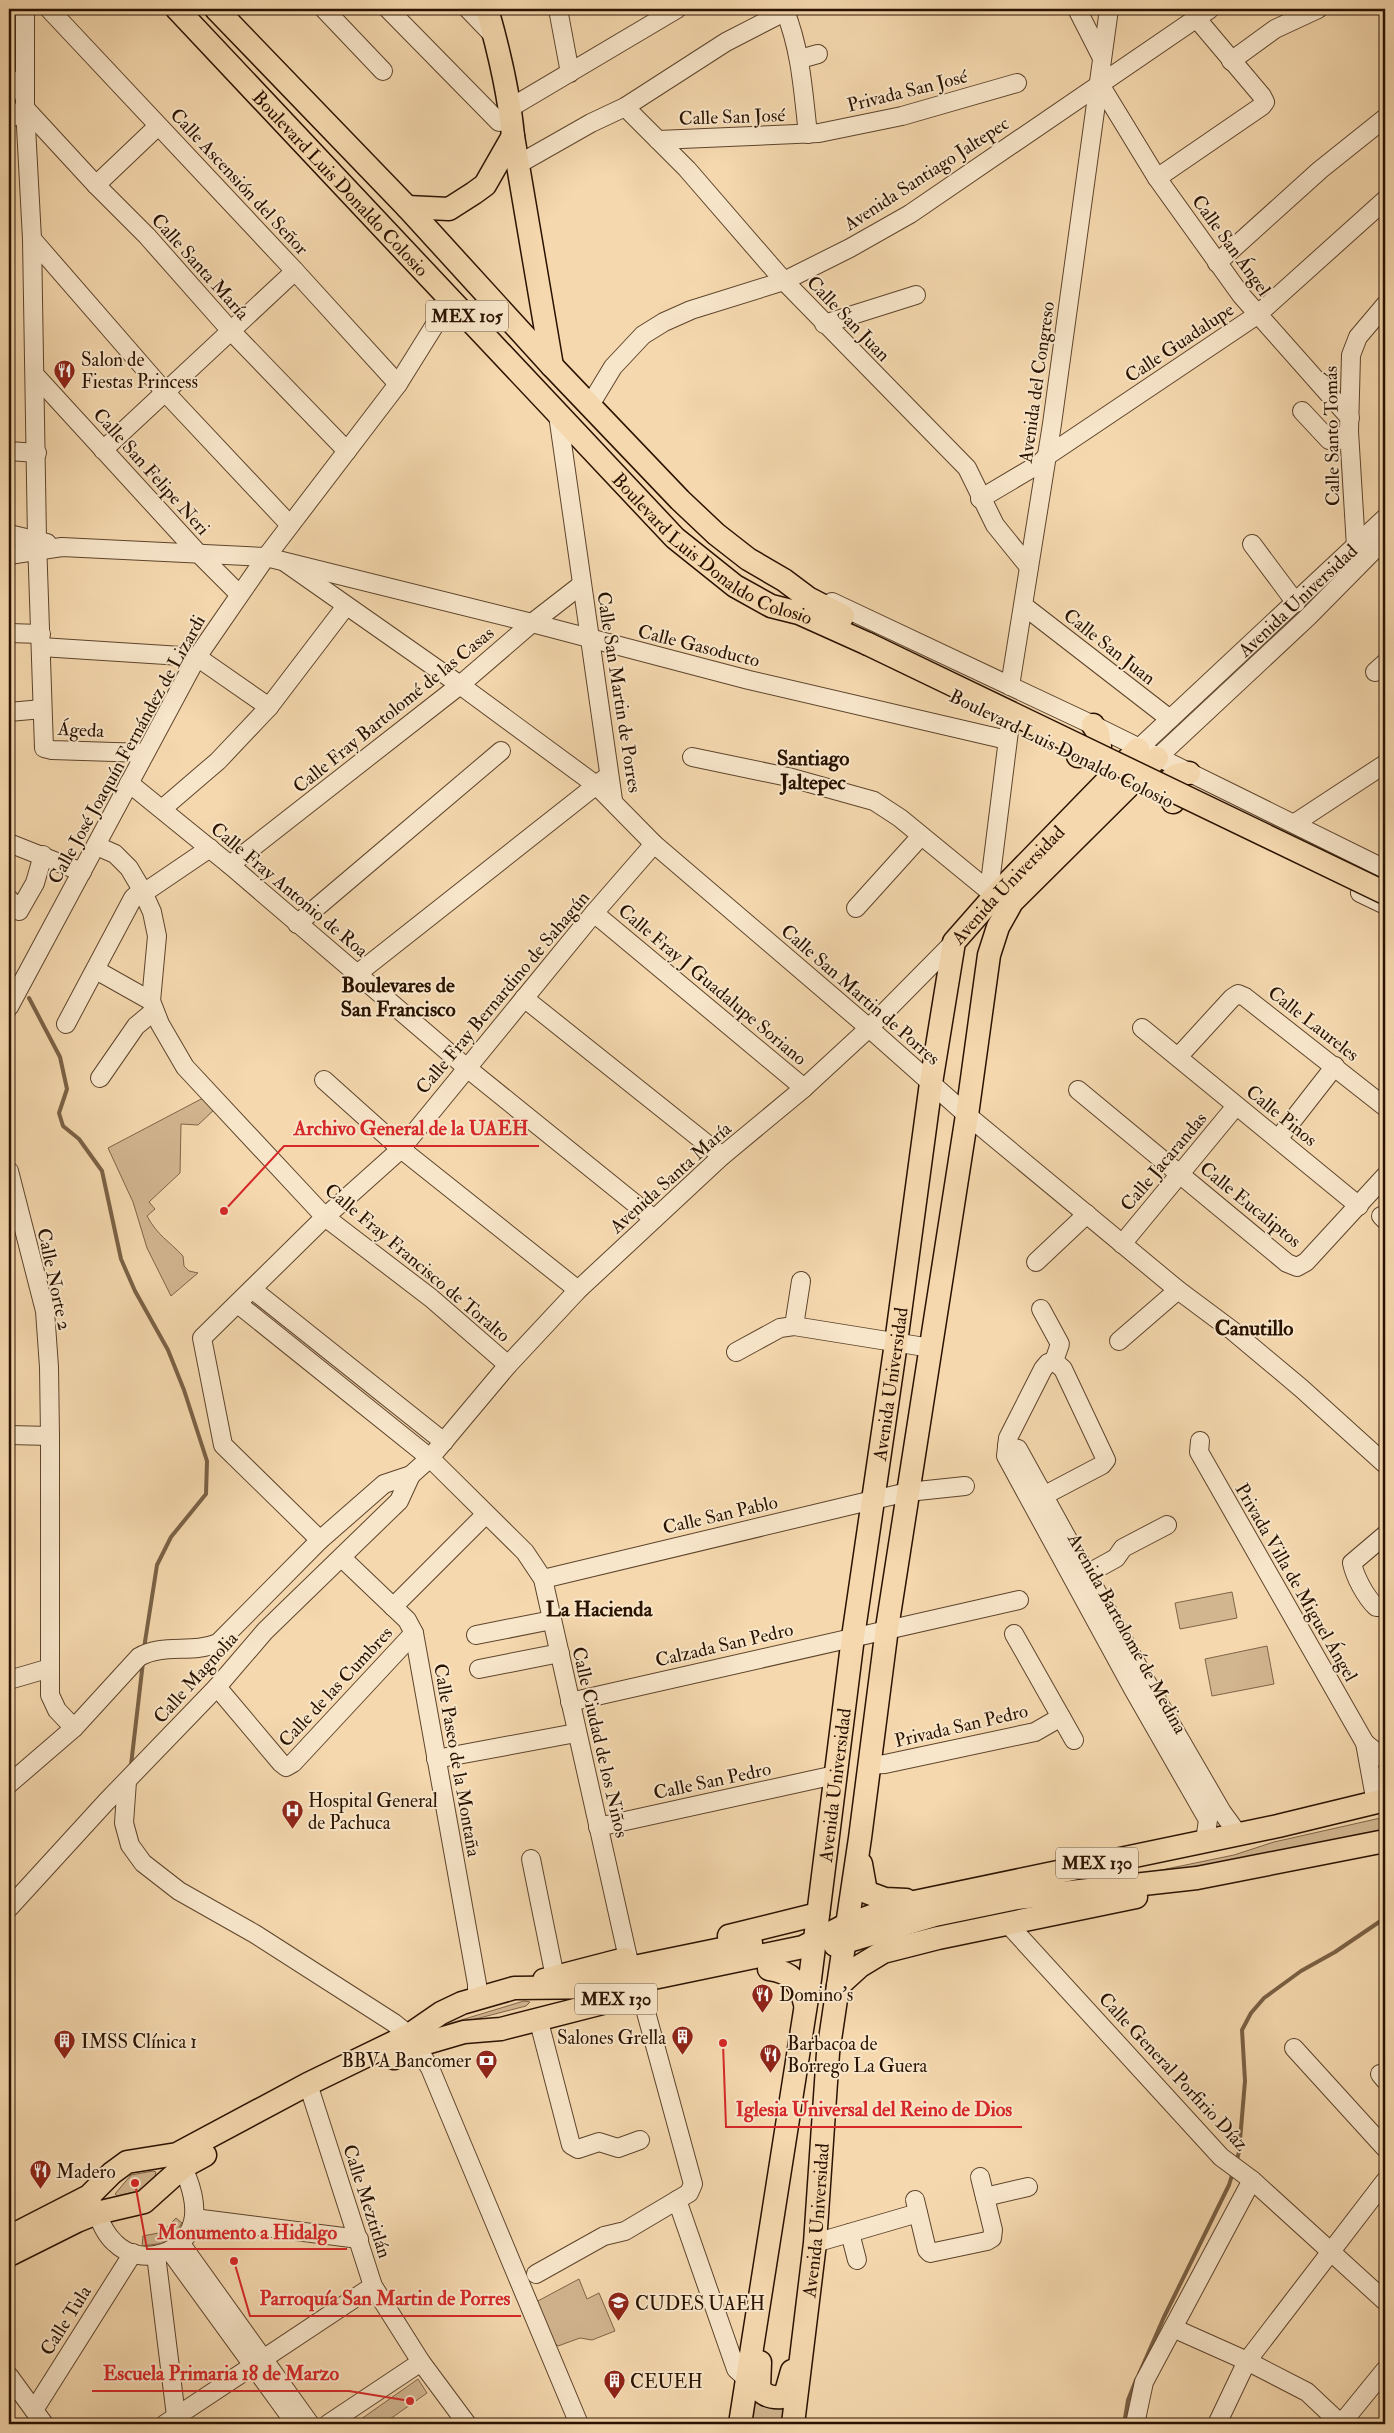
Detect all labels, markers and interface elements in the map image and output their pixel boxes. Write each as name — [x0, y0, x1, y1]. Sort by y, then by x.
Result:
street label: Privada San José — [845, 64, 970, 118]
street label: Boulevard Luis Donaldo Colosio — [247, 86, 433, 282]
street label: Calle Ascensión del Señor — [165, 103, 314, 260]
street label: Calle San José — [678, 103, 786, 131]
street label: Avenida Santiago Jaltepec — [839, 111, 1015, 238]
street label: Calle San Ángel — [1186, 189, 1278, 301]
street label: Calle Santa María — [146, 208, 255, 325]
street label: Calle San Juan — [801, 271, 895, 367]
street label: Calle Guadalupe — [1121, 298, 1239, 389]
road number: MEX 105 — [426, 300, 508, 332]
street label: Avenida del Congreso — [1014, 300, 1060, 465]
place label: Salon de Fiestas Princess — [81, 348, 198, 394]
restaurant icon: Salon de Fiestas Princess — [53, 358, 77, 389]
street label: Calle Santo Tomás — [1319, 366, 1345, 506]
street label: Calle San Felipe Neri — [87, 403, 215, 541]
street label: Boulevard Luis Donaldo Colosio — [607, 468, 816, 631]
street label: Avenida Universidad — [1232, 539, 1363, 663]
street label: Calle San Martin de Porres — [591, 590, 647, 794]
street label: Calle San Juan — [1059, 603, 1160, 690]
street label: Calle José Joaquín Fernández de Lizardi — [43, 611, 211, 888]
street label: Calle Gasoducto — [635, 619, 762, 673]
street label: Calle Fray Bartolomé de las Casas — [288, 621, 499, 798]
street label: Boulevard Luis Donaldo Colosio — [945, 684, 1178, 814]
street label: Ágeda — [56, 715, 105, 743]
district label: Santiago Jaltepec — [777, 745, 849, 796]
street label: Calle Fray Antonio de Roa — [206, 817, 373, 963]
street label: Avenida Universidad — [946, 820, 1070, 951]
street label: Calle Fray Bernardino de Sahagún — [411, 886, 595, 1099]
street label: Calle Fray J Guadalupe Soriano — [612, 899, 812, 1072]
street label: Calle San Martin de Porres — [776, 919, 945, 1070]
district label: Boulevares de San Francisco — [340, 972, 456, 1023]
street label: Calle Laureles — [1263, 981, 1364, 1067]
street label: Calle Pinos — [1241, 1080, 1322, 1152]
street label: Calle Jacarandas — [1115, 1107, 1212, 1216]
callout: Archivo General de la UAEH — [284, 1111, 539, 1146]
text: Archivo General de la UAEH — [293, 1116, 528, 1141]
street label: Avenida Santa María — [604, 1117, 737, 1239]
street label: Calle Eucaliptos — [1194, 1157, 1306, 1254]
street label: Calle Fray Francisco de Toralto — [320, 1178, 515, 1347]
street label: Calle Norte 2 — [31, 1226, 77, 1332]
street label: Avenida Universidad — [868, 1305, 914, 1463]
district label: Canutillo — [1215, 1315, 1293, 1342]
street label: Privada Villa de Miguel Ángel — [1229, 1478, 1365, 1686]
street label: Calle San Pablo — [661, 1490, 780, 1540]
street label: Avenida Bartolomé de Medina — [1061, 1528, 1192, 1738]
district label: La Hacienda — [546, 1596, 654, 1623]
street label: Calzada San Pedro — [653, 1617, 796, 1673]
street label: Calle de las Cumbres — [274, 1621, 398, 1752]
street label: Calle Magnolia — [148, 1627, 243, 1729]
street label: Calle Ciudad de los Niños — [566, 1644, 634, 1840]
street label: Calle Paseo de la Montaña — [428, 1662, 486, 1859]
street label: Privada San Pedro — [892, 1699, 1030, 1753]
street label: Avenida Universidad — [814, 1706, 857, 1864]
street label: Calle San Pedro — [651, 1757, 773, 1805]
place label: Hospital General de Pachuca — [308, 1789, 438, 1835]
hospital icon: Hospital General de Pachuca — [280, 1799, 304, 1830]
road number: MEX 130 — [1056, 1848, 1138, 1879]
restaurant icon: Domino's — [751, 1982, 775, 2013]
place label: Domino's — [779, 1983, 853, 2007]
road number: MEX 130 — [575, 1984, 657, 2015]
street label: Calle General Porfirio Díaz — [1093, 1987, 1253, 2156]
building icon: Salones Grella — [670, 2025, 694, 2056]
place label: Salones Grella — [557, 2026, 666, 2050]
building icon: IMSS Clínica 1 — [53, 2029, 77, 2060]
place label: IMSS Clínica 1 — [81, 2030, 197, 2054]
place label: Barbacoa de Borrego La Guera — [787, 2032, 928, 2078]
restaurant icon: Barbacoa de Borrego La Guera — [759, 2042, 783, 2073]
bank icon: BBVA Bancomer — [475, 2048, 499, 2079]
place label: BBVA Bancomer — [342, 2049, 471, 2073]
callout: Iglesia Universal del Reino de Dios — [726, 2092, 1022, 2127]
text: Iglesia Universal del Reino de Dios — [736, 2097, 1012, 2123]
street label: Calle Meztitlán — [337, 2141, 397, 2261]
street label: Avenida Universidad — [797, 2142, 835, 2300]
restaurant icon: Madero — [28, 2159, 52, 2190]
place label: Madero — [56, 2160, 116, 2184]
callout: Monumento a Hidalgo — [147, 2214, 347, 2249]
text: Monumento a Hidalgo — [156, 2220, 337, 2246]
street label: Calle Tula — [35, 2281, 97, 2360]
callout: Parroquía San Martin de Porres — [250, 2281, 521, 2316]
text: Parroquía San Martin de Porres — [260, 2286, 511, 2312]
school or university icon: CUDES UAEH — [607, 2291, 631, 2322]
place label: CUDES UAEH — [635, 2292, 765, 2316]
callout: Escuela Primaria 18 de Marzo — [92, 2356, 349, 2391]
text: Escuela Primaria 18 de Marzo — [103, 2361, 339, 2386]
building icon: CEUEH — [602, 2369, 626, 2400]
place label: CEUEH — [630, 2370, 703, 2394]

